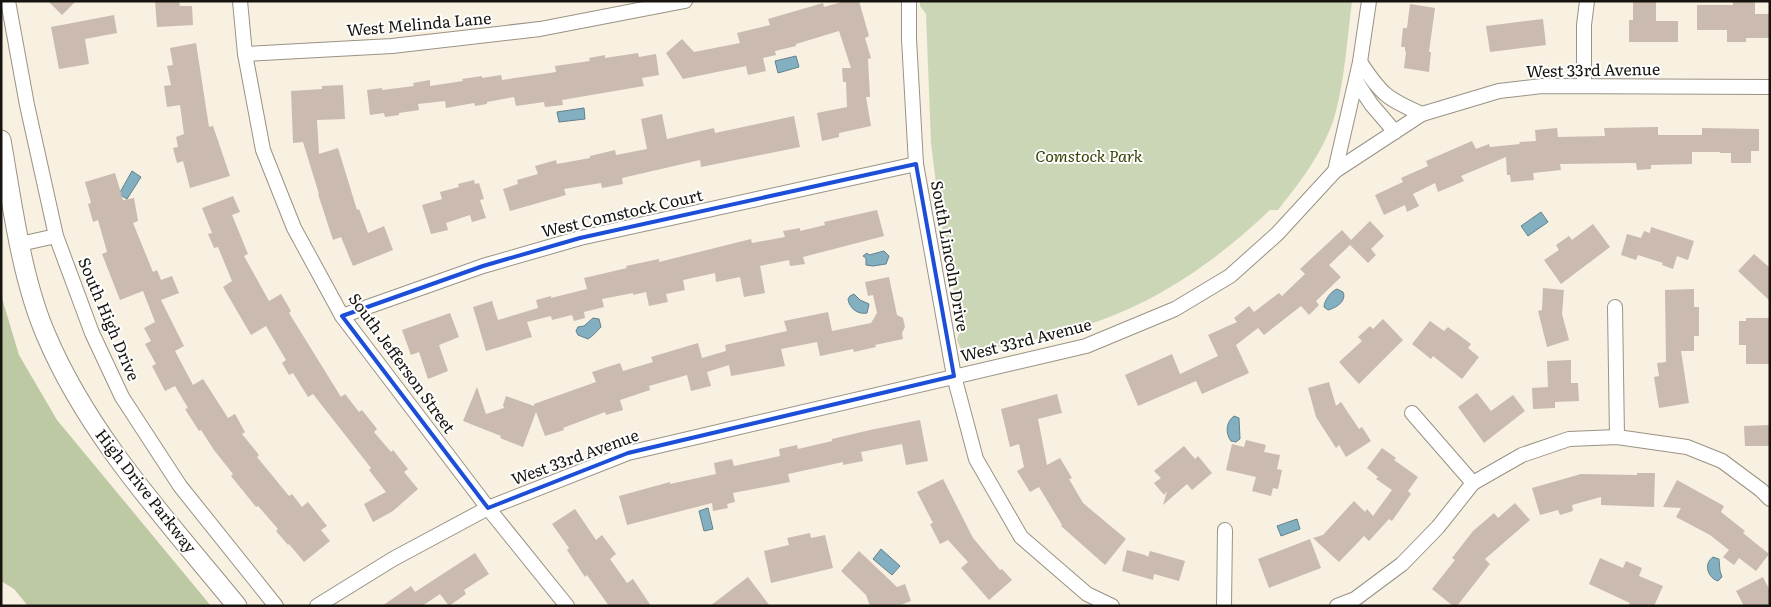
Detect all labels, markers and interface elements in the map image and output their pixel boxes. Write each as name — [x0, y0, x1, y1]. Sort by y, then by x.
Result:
street label: West Melinda Lane — [346, 5, 492, 41]
street label: West 33rd Avenue — [1526, 56, 1660, 82]
park label: Comstock Park — [1035, 143, 1143, 167]
street label: South Lincoln Drive — [926, 178, 976, 333]
street label: West Comstock Court — [539, 182, 705, 242]
street label: South High Drive — [73, 253, 147, 384]
street label: South Jefferson Street — [344, 287, 462, 438]
street label: West 33rd Avenue — [958, 311, 1094, 367]
street label: West 33rd Avenue — [507, 422, 642, 490]
street label: High Drive Parkway — [91, 423, 204, 558]

